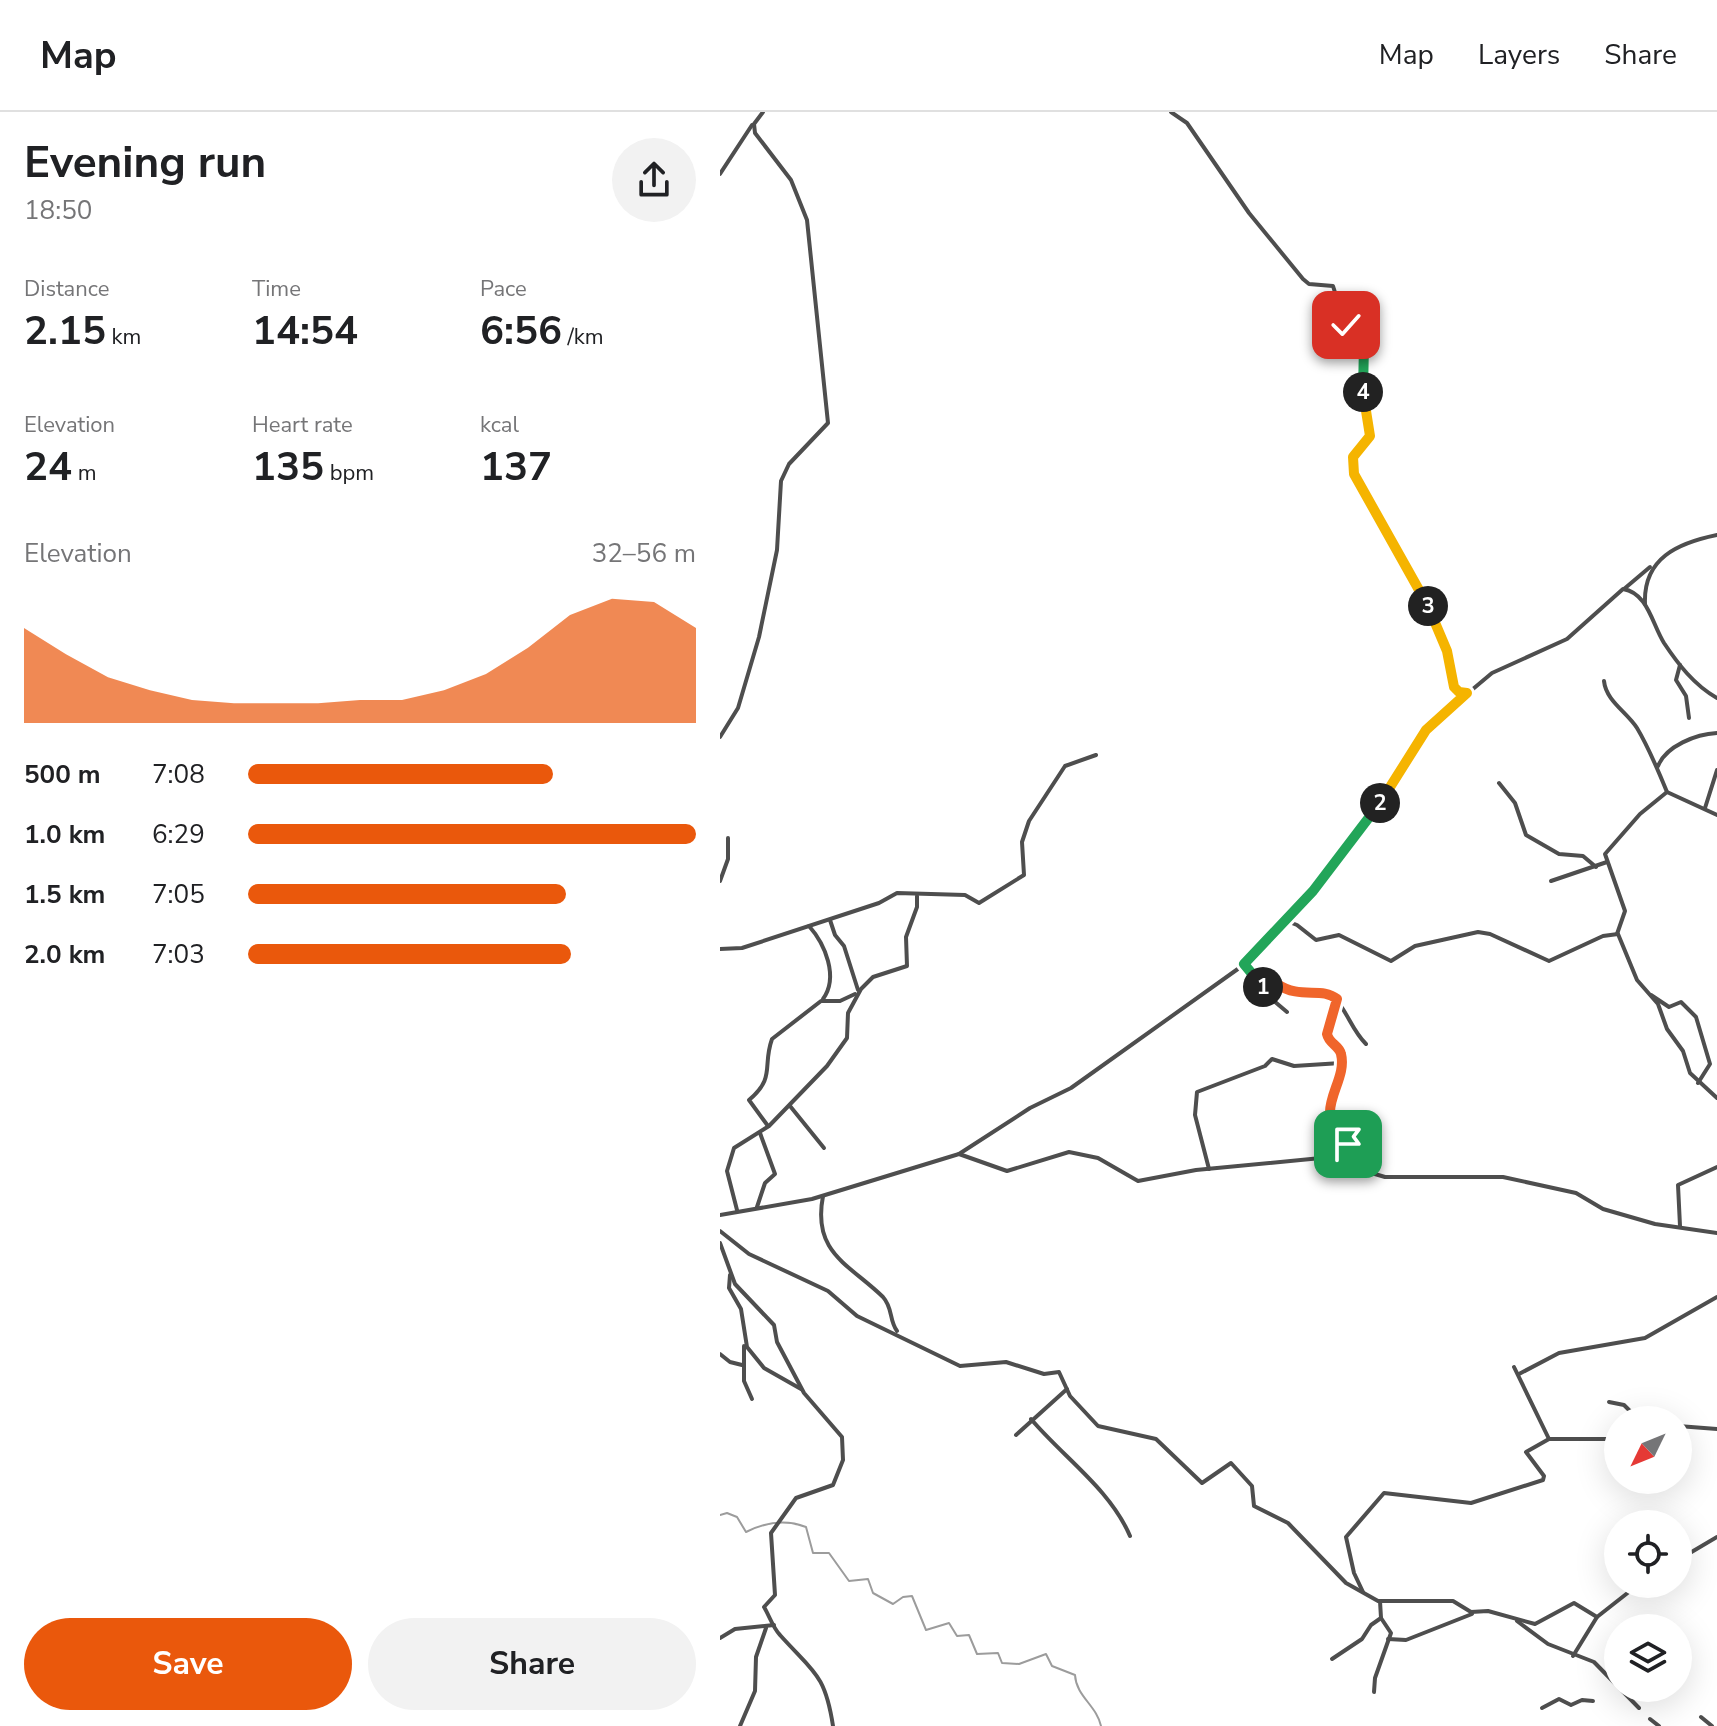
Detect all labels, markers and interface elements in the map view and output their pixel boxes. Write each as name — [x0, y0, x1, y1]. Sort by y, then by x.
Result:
text: Map — [40, 30, 117, 81]
text: Map — [1379, 36, 1434, 74]
text: Layers — [1478, 36, 1560, 74]
text: Share — [1604, 36, 1677, 74]
text: Evening run — [24, 133, 266, 193]
button: share — [612, 138, 696, 222]
text: 18:50 — [24, 193, 92, 228]
text: Distance — [24, 274, 109, 304]
text: Time — [252, 274, 301, 304]
text: Pace — [480, 274, 527, 304]
pin — [1312, 291, 1380, 359]
icon: check — [1324, 303, 1368, 347]
text: 2.15 — [24, 304, 106, 358]
text: 14:54 — [252, 304, 358, 358]
text: 6:56 — [480, 304, 562, 358]
text: km — [106, 322, 141, 352]
text: /km — [562, 322, 604, 352]
pin: 4 — [1343, 372, 1383, 412]
text: 4 — [1356, 377, 1370, 407]
text: Elevation — [24, 410, 115, 440]
text: Heart rate — [252, 410, 353, 440]
text: kcal — [480, 410, 519, 440]
text: 24 — [24, 440, 72, 494]
text: 135 — [252, 440, 324, 494]
text: 137 — [480, 440, 552, 494]
text: m — [72, 458, 97, 488]
text: bpm — [324, 458, 374, 488]
text: Elevation — [24, 536, 132, 571]
text: 32–56 m — [592, 536, 696, 571]
pin: 3 — [1408, 586, 1448, 626]
text: 3 — [1421, 591, 1435, 621]
text: 500 m — [24, 757, 101, 792]
text: 7:08 — [152, 757, 205, 792]
pin: 2 — [1360, 783, 1400, 823]
text: 2 — [1373, 788, 1387, 818]
text: 1.0 km — [24, 817, 105, 852]
text: 6:29 — [152, 817, 205, 852]
text: 1.5 km — [24, 877, 105, 912]
text: 7:05 — [152, 877, 205, 912]
text: 2.0 km — [24, 937, 105, 972]
text: 7:03 — [152, 937, 205, 972]
pin: 1 — [1243, 967, 1283, 1007]
text: 1 — [1256, 972, 1270, 1002]
pin — [1314, 1110, 1382, 1178]
icon: arrive — [1326, 1122, 1370, 1166]
north arrow — [1604, 1406, 1692, 1494]
map controls — [1604, 1406, 1692, 1702]
button: locate — [1604, 1510, 1692, 1598]
button: layers — [1604, 1614, 1692, 1702]
button: Save — [24, 1618, 352, 1710]
button: Share — [368, 1618, 696, 1710]

